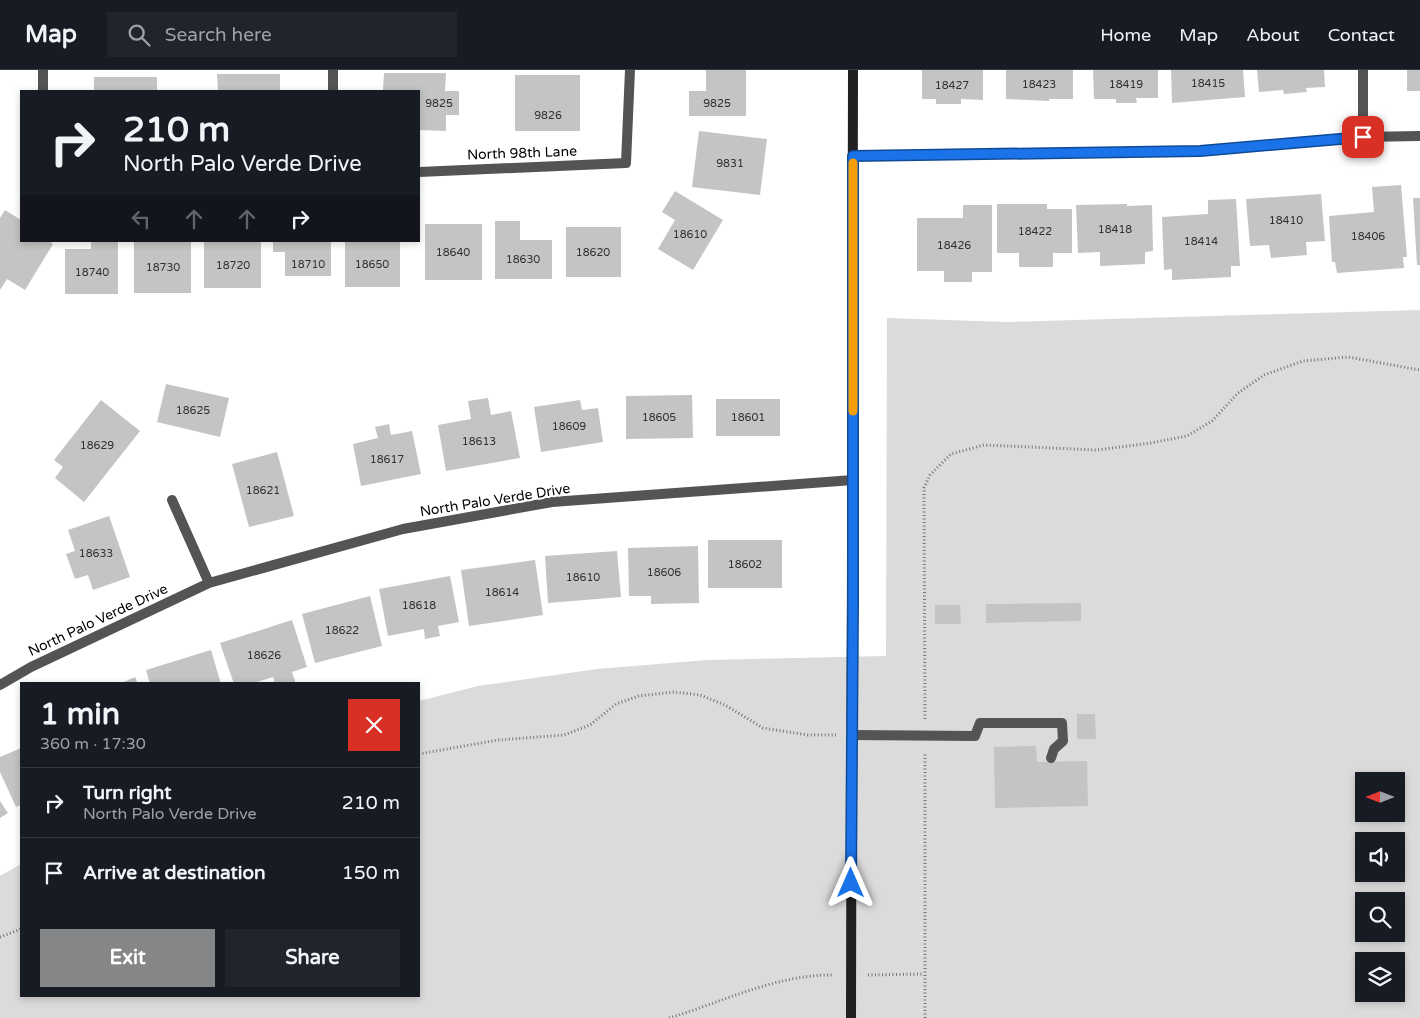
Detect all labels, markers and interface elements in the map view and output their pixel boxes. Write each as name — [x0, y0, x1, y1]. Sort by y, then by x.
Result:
search box — [107, 12, 457, 57]
text: Map — [25, 20, 77, 49]
icon: search — [125, 21, 153, 49]
text: Search here — [165, 24, 272, 46]
text: Home — [1100, 24, 1151, 46]
text: Map — [1179, 24, 1218, 46]
text: About — [1246, 24, 1300, 46]
text: Contact — [1328, 24, 1395, 46]
house number: 18415 — [1191, 77, 1225, 90]
house number: 18423 — [1022, 78, 1056, 91]
house number: 18419 — [1109, 78, 1143, 91]
house number: 18427 — [935, 79, 969, 92]
house number: 9825 — [425, 97, 453, 110]
house number: 9825 — [703, 97, 731, 110]
text: 210 m — [123, 109, 230, 151]
house number: 9826 — [534, 109, 562, 122]
icon: right — [40, 110, 105, 175]
pin — [1342, 116, 1384, 158]
icon: arrive — [1349, 123, 1377, 151]
street label: North 98th Lane — [467, 143, 577, 163]
text: North Palo Verde Drive — [123, 151, 362, 177]
house number: 9831 — [716, 157, 744, 170]
icon: left — [127, 205, 155, 233]
icon: ahead — [180, 205, 208, 233]
icon: ahead — [233, 205, 261, 233]
icon: right — [286, 205, 314, 233]
house number: 18410 — [1269, 214, 1303, 227]
house number: 18418 — [1098, 223, 1132, 236]
house number: 18422 — [1018, 225, 1052, 238]
house number: 18610 — [673, 228, 707, 241]
house number: 18406 — [1351, 230, 1385, 243]
house number: 18414 — [1184, 235, 1218, 248]
house number: 18426 — [937, 239, 971, 252]
house number: 18640 — [436, 246, 470, 259]
house number: 18620 — [576, 246, 610, 259]
house number: 18630 — [506, 253, 540, 266]
house number: 18710 — [291, 258, 325, 271]
house number: 18650 — [355, 258, 389, 271]
house number: 18720 — [216, 259, 250, 272]
house number: 18730 — [146, 261, 180, 274]
house number: 18740 — [75, 266, 109, 279]
house number: 18625 — [176, 404, 210, 417]
house number: 18605 — [642, 411, 676, 424]
house number: 18601 — [731, 411, 765, 424]
house number: 18609 — [552, 420, 586, 433]
house number: 18613 — [462, 435, 496, 448]
house number: 18629 — [80, 439, 114, 452]
house number: 18617 — [370, 453, 404, 466]
street label: North Palo Verde Drive — [419, 480, 571, 520]
house number: 18621 — [246, 484, 280, 497]
house number: 18633 — [79, 547, 113, 560]
house number: 18602 — [728, 558, 762, 571]
house number: 18606 — [647, 566, 681, 579]
house number: 18610 — [566, 571, 600, 584]
street label: North Palo Verde Drive — [26, 580, 170, 660]
house number: 18614 — [485, 586, 519, 599]
house number: 18618 — [402, 599, 436, 612]
house number: 18622 — [325, 624, 359, 637]
house number: 18626 — [247, 649, 281, 662]
text: 1 min — [40, 696, 120, 733]
button: close — [348, 699, 400, 751]
text: 360 m · 17:30 — [40, 734, 146, 754]
north arrow — [1355, 772, 1405, 822]
map controls — [1355, 772, 1405, 1002]
text: Turn right — [83, 782, 171, 804]
icon: right — [40, 789, 68, 817]
text: 210 m — [342, 792, 400, 814]
text: North Palo Verde Drive — [83, 804, 257, 824]
button: sound — [1355, 832, 1405, 882]
position arrow — [824, 856, 876, 908]
icon: arrive — [40, 859, 68, 887]
text: Arrive at destination — [83, 862, 266, 884]
text: 150 m — [342, 862, 400, 884]
button: search — [1355, 892, 1405, 942]
button: Exit — [40, 929, 215, 987]
button: Share — [225, 929, 400, 987]
button: layers — [1355, 952, 1405, 1002]

